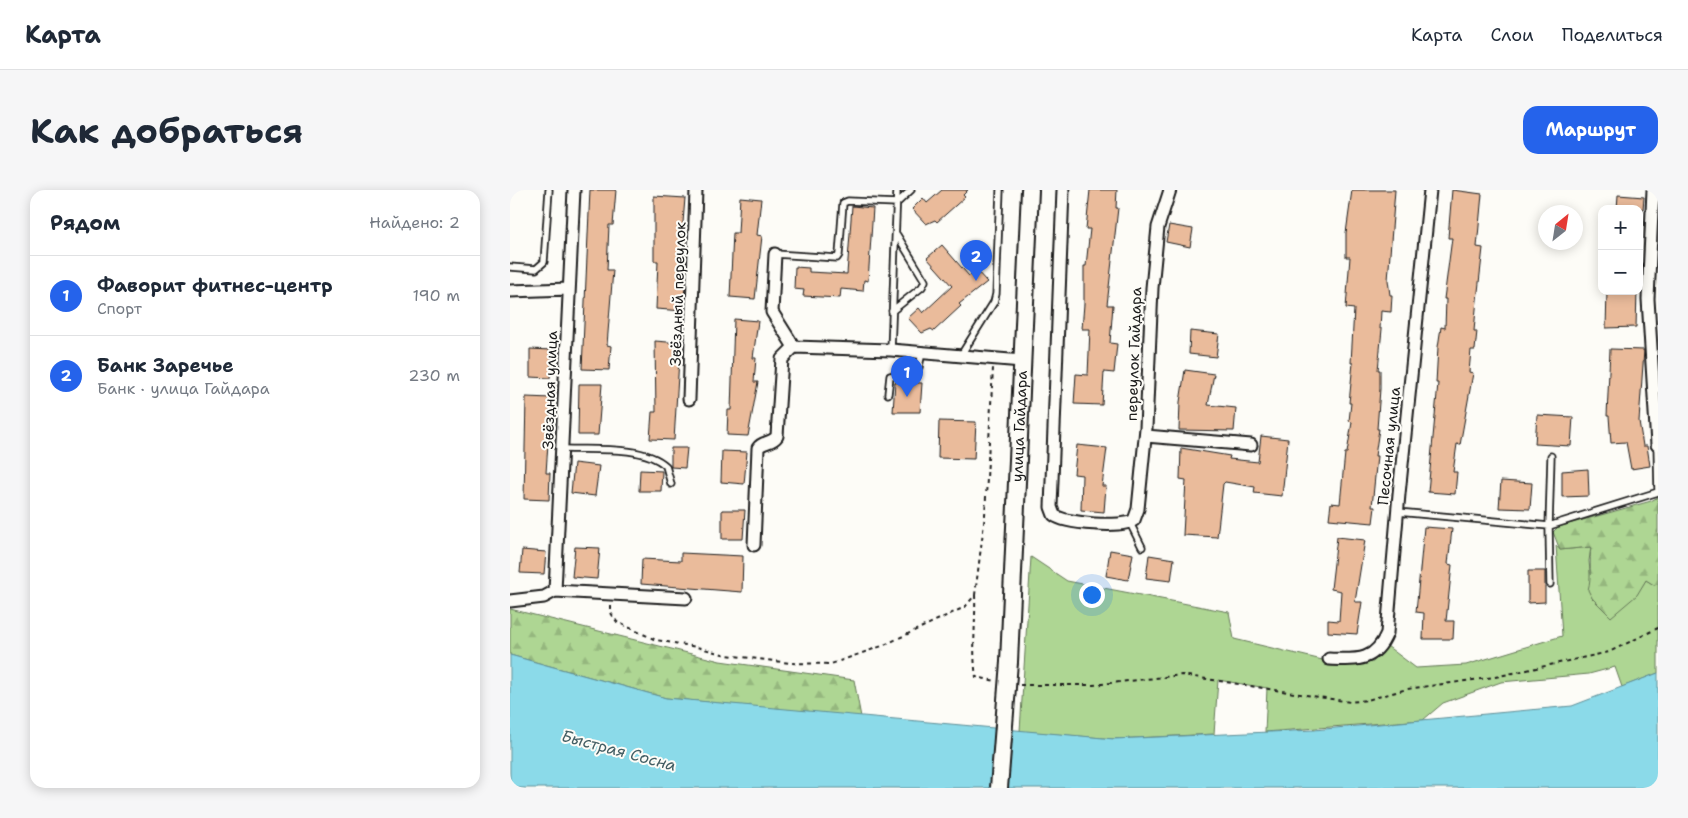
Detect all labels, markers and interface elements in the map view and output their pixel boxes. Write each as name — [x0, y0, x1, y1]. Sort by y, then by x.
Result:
text: Карта — [25, 19, 101, 51]
text: Карта — [1411, 23, 1462, 47]
text: Слои — [1490, 23, 1534, 47]
text: Поделиться — [1562, 23, 1663, 47]
button: Маршрут — [1523, 106, 1658, 154]
text: Как добраться — [30, 107, 303, 154]
north arrow — [1538, 205, 1583, 250]
map controls — [1598, 205, 1643, 295]
button: + — [1598, 205, 1643, 250]
text: Рядом — [50, 209, 120, 237]
text: Найдено: 2 — [369, 212, 460, 233]
street label: Звёздный переулок — [665, 222, 691, 366]
pin: 2 — [960, 240, 992, 281]
button: − — [1598, 250, 1643, 295]
text: Фаворит фитнес-центр — [97, 273, 333, 298]
text: 1 — [62, 285, 70, 306]
text: 190 m — [413, 285, 460, 306]
street label: переулок Гайдара — [1122, 286, 1146, 421]
text: Спорт — [97, 298, 142, 319]
street label: Звёздная улица — [538, 330, 562, 450]
text: Банк Заречье — [97, 353, 234, 378]
pin: 1 — [891, 356, 923, 397]
text: 2 — [60, 365, 72, 386]
text: 230 m — [408, 365, 460, 386]
street label: улица Гайдара — [1007, 369, 1032, 483]
text: Банк · улица Гайдара — [97, 378, 270, 399]
street label: Песочная улица — [1373, 385, 1405, 506]
your location — [1079, 582, 1105, 608]
water label: Быстрая Сосна — [559, 725, 679, 776]

